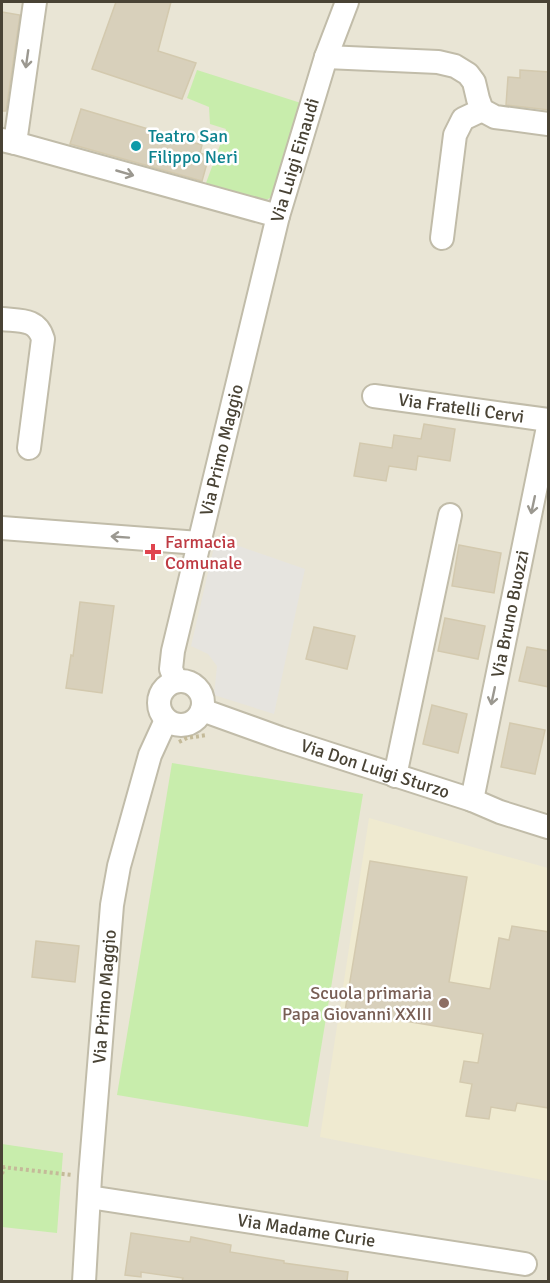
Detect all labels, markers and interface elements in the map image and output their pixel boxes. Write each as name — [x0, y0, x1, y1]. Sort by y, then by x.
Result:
one-way arrow — [22, 49, 33, 69]
street label: Via Luigi Einaudi — [266, 95, 324, 224]
place label: Teatro San Filippo Neri — [148, 125, 238, 168]
marker: Teatro San Filippo Neri — [129, 139, 143, 153]
one-way arrow — [115, 168, 134, 180]
street label: Via Primo Maggio — [195, 382, 248, 518]
street label: Via Fratelli Cervi — [397, 388, 526, 428]
one-way arrow — [526, 495, 538, 514]
one-way arrow — [110, 531, 130, 542]
place label: Farmacia Comunale — [165, 531, 242, 574]
marker: Farmacia Comunale — [146, 545, 160, 559]
street label: Via Bruno Buozzi — [486, 548, 534, 679]
one-way arrow — [487, 687, 499, 706]
street label: Via Don Luigi Sturzo — [298, 734, 453, 803]
street label: Via Primo Maggio — [88, 929, 121, 1065]
place label: Scuola primaria Papa Giovanni XXIII — [282, 982, 432, 1025]
marker: Scuola primaria Papa Giovanni XXIII — [437, 996, 451, 1010]
street label: Via Madame Curie — [236, 1209, 377, 1252]

